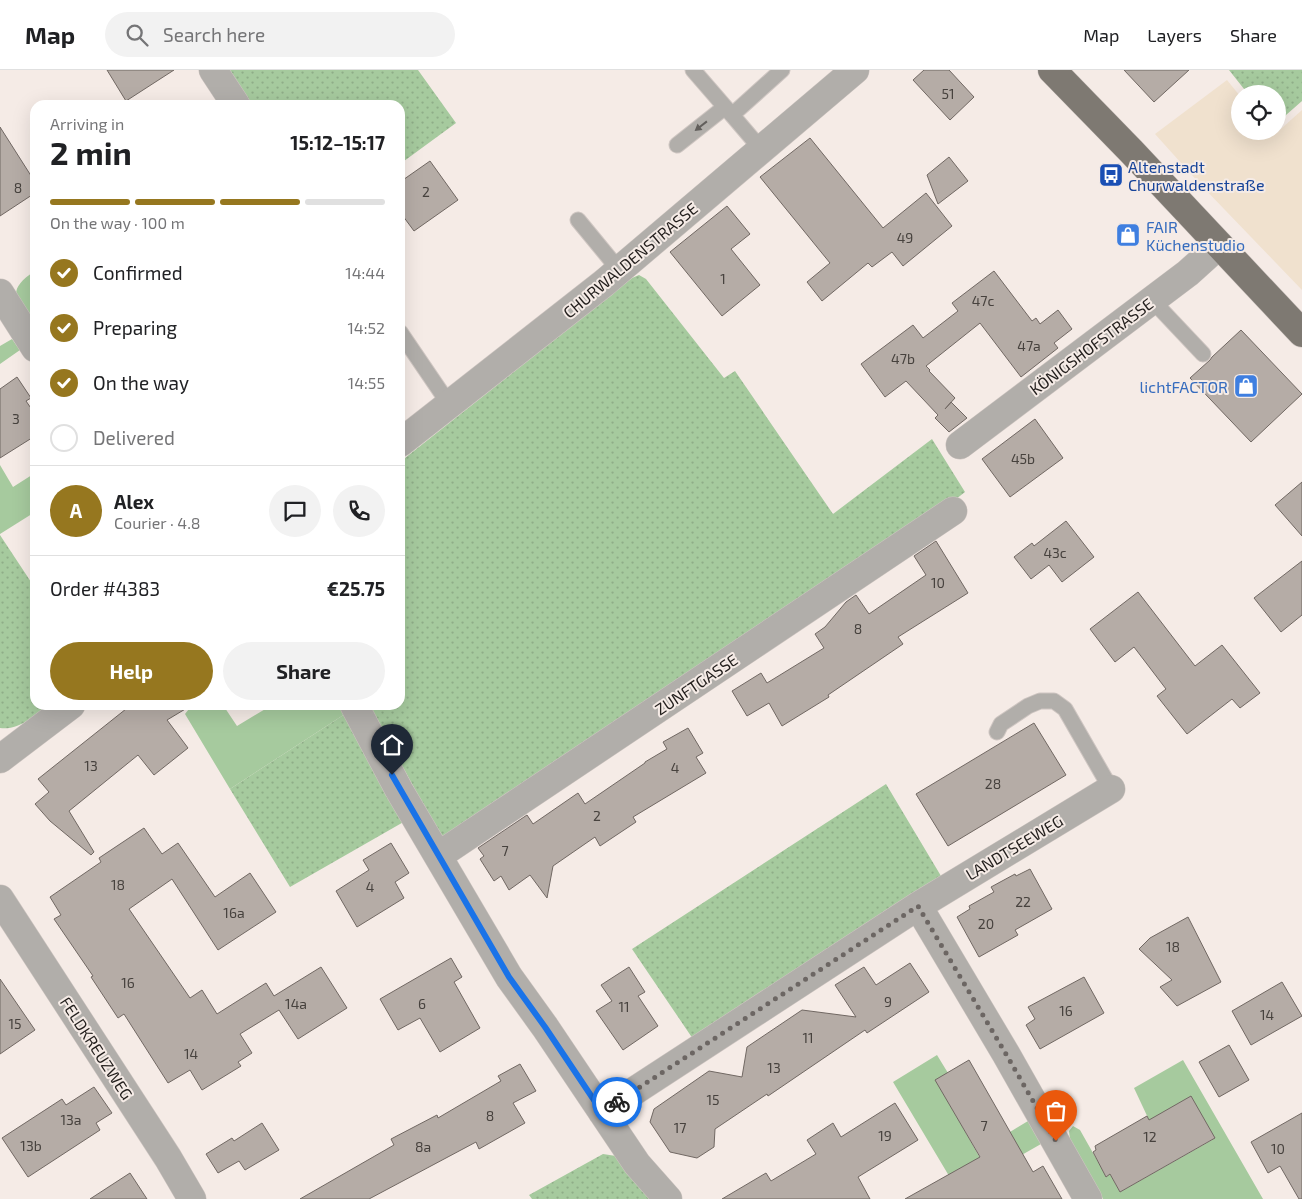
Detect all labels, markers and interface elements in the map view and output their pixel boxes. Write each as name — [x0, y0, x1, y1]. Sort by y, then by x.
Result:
search box — [105, 12, 455, 57]
text: Map — [25, 20, 75, 49]
icon: search — [123, 21, 151, 49]
text: Search here — [163, 23, 265, 46]
text: Map — [1083, 24, 1119, 46]
text: Layers — [1147, 24, 1202, 46]
text: Share — [1230, 24, 1277, 46]
house number: 51 — [941, 85, 955, 102]
map controls — [1231, 85, 1286, 140]
button: locate — [1231, 85, 1286, 140]
text: Arriving in — [50, 114, 124, 133]
one-way arrow — [695, 121, 708, 132]
text: 15:12–15:17 — [290, 131, 385, 154]
text: 2 min — [50, 133, 132, 171]
place label: Altenstadt Churwaldenstraße — [1128, 157, 1265, 194]
bus stop icon: Altenstadt Churwaldenstraße — [1098, 162, 1124, 188]
house number: 8 — [14, 179, 22, 196]
house number: 2 — [422, 183, 430, 200]
street label: CHURWALDENSTRASSE — [559, 198, 701, 322]
text: On the way · 100 m — [50, 213, 185, 232]
place label: FAIR Küchenstudio — [1146, 217, 1245, 254]
shop icon: FAIR Küchenstudio — [1115, 222, 1141, 248]
house number: 49 — [897, 229, 913, 246]
icon: check — [50, 259, 78, 287]
text: Confirmed — [93, 261, 183, 284]
text: 14:44 — [345, 263, 385, 282]
house number: 1 — [720, 270, 726, 287]
house number: 47c — [972, 292, 994, 309]
street label: KÖNIGSHOFSTRASSE — [1026, 293, 1156, 399]
icon: check — [50, 314, 78, 342]
text: Preparing — [93, 316, 177, 339]
text: 14:52 — [347, 318, 385, 337]
house number: 47a — [1017, 337, 1041, 354]
house number: 47b — [891, 350, 915, 367]
icon: check — [50, 369, 78, 397]
text: On the way — [93, 371, 189, 394]
text: 14:55 — [348, 373, 385, 392]
shop icon: lichtFACTOR — [1233, 373, 1259, 399]
place label: lichtFACTOR — [1140, 377, 1228, 396]
house number: 3 — [12, 410, 20, 427]
text: Delivered — [93, 426, 175, 449]
house number: 45b — [1011, 450, 1035, 467]
button: chat — [269, 485, 321, 537]
button: phone — [333, 485, 385, 537]
text: Alex — [114, 490, 154, 513]
text: A — [70, 499, 82, 522]
text: Courier · 4.8 — [114, 513, 201, 532]
house number: 43c — [1043, 544, 1067, 561]
house number: 10 — [931, 574, 945, 591]
text: Order #4383 — [50, 577, 160, 600]
text: €25.75 — [327, 577, 385, 600]
house number: 8 — [854, 620, 862, 637]
button: Help — [50, 642, 213, 700]
button: Share — [223, 642, 385, 700]
street label: ZUNFTGASSE — [651, 649, 741, 719]
pin — [371, 724, 413, 775]
icon: home — [378, 731, 406, 759]
house number: 13 — [84, 757, 98, 774]
house number: 4 — [671, 759, 679, 776]
house number: 28 — [985, 775, 1001, 792]
house number: 2 — [593, 807, 601, 824]
street label: LANDTSEEWEG — [962, 810, 1066, 884]
house number: 7 — [501, 842, 509, 859]
house number: 18 — [111, 876, 125, 893]
house number: 4 — [366, 878, 374, 895]
house number: 22 — [1015, 893, 1031, 910]
house number: 16a — [223, 904, 245, 921]
house number: 20 — [978, 915, 994, 932]
house number: 18 — [1166, 938, 1180, 955]
house number: 16 — [121, 974, 135, 991]
street label: FELDKREUZWEG — [57, 993, 137, 1103]
house number: 9 — [884, 993, 892, 1010]
house number: 14a — [285, 995, 307, 1012]
house number: 6 — [418, 995, 426, 1012]
house number: 11 — [618, 998, 630, 1015]
house number: 16 — [1059, 1002, 1073, 1019]
house number: 14 — [1260, 1006, 1274, 1023]
house number: 15 — [8, 1015, 22, 1032]
house number: 11 — [802, 1029, 814, 1046]
house number: 14 — [184, 1045, 198, 1062]
house number: 13 — [767, 1059, 781, 1076]
courier — [592, 1077, 642, 1127]
icon: bike — [603, 1088, 631, 1116]
pin — [1035, 1090, 1077, 1141]
house number: 15 — [706, 1091, 720, 1108]
icon: bag — [1042, 1097, 1070, 1125]
house number: 8 — [486, 1107, 494, 1124]
house number: 13a — [60, 1111, 82, 1128]
house number: 7 — [980, 1117, 988, 1134]
house number: 17 — [674, 1119, 686, 1136]
house number: 19 — [878, 1127, 892, 1144]
house number: 12 — [1143, 1128, 1157, 1145]
house number: 13b — [20, 1137, 42, 1154]
house number: 8a — [415, 1138, 431, 1155]
house number: 10 — [1271, 1140, 1285, 1157]

